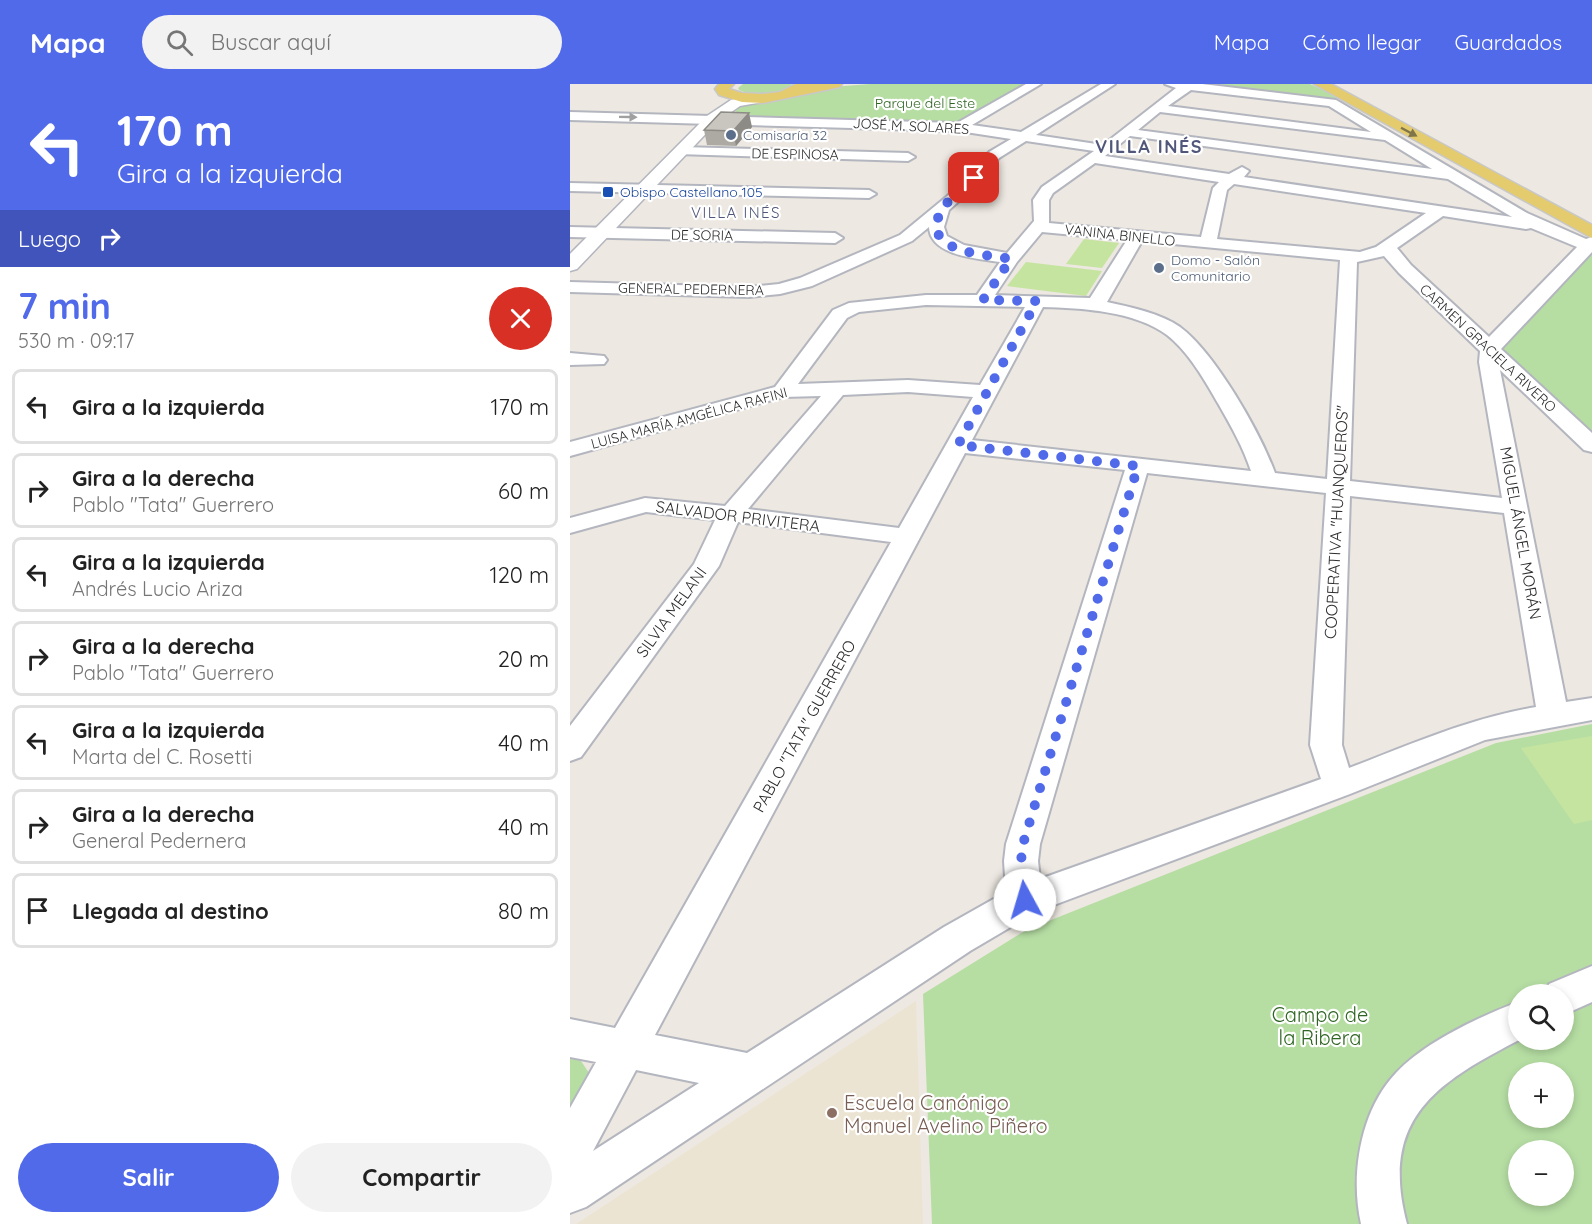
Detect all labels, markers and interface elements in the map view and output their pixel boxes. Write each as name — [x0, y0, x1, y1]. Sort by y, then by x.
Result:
search box — [142, 15, 562, 69]
text: Mapa — [30, 25, 106, 60]
icon: search — [163, 26, 196, 59]
text: Buscar aquí — [211, 28, 331, 56]
text: Mapa — [1214, 29, 1269, 55]
text: Cómo llegar — [1302, 29, 1421, 55]
text: Guardados — [1454, 29, 1562, 55]
park label: Parque del Este — [875, 94, 975, 112]
text: 170 m — [117, 104, 233, 157]
icon: left — [18, 108, 96, 186]
one-way arrow — [619, 113, 638, 122]
street label: JOSÉ M. SOLARES — [852, 114, 970, 138]
place label: Comisaría 32 — [743, 126, 828, 144]
one-way arrow — [1401, 127, 1418, 137]
marker: Comisaría 32 — [724, 128, 738, 142]
district label: VILLA INÉS — [1095, 135, 1203, 158]
street label: DE ESPINOSA — [751, 144, 839, 164]
pin — [948, 152, 999, 203]
text: Gira a la izquierda — [117, 156, 343, 190]
icon: arrive — [957, 161, 990, 194]
place label: Obispo Castellano 105 — [620, 183, 763, 201]
marker: Obispo Castellano 105 — [601, 185, 615, 199]
district label: VILLA INÉS — [691, 203, 781, 222]
street label: VANINA BINELLO — [1064, 220, 1176, 250]
icon: right — [93, 222, 126, 255]
text: Luego — [18, 225, 81, 253]
street label: DE SORIA — [671, 225, 733, 245]
place label: Domo - Salón Comunitario — [1171, 251, 1260, 285]
marker: Domo - Salón Comunitario — [1152, 261, 1166, 275]
street label: GENERAL PEDERNERA — [618, 279, 764, 299]
street label: CARMEN GRACIELA RIVERO — [1416, 280, 1560, 416]
text: 7 min — [18, 283, 111, 328]
button: close — [489, 287, 552, 350]
text: 530 m · 09:17 — [18, 328, 134, 353]
street label: LUISA MARÍA AMGÉLICA RAFINI — [589, 383, 789, 453]
icon: left — [21, 390, 54, 423]
text: Gira a la izquierda — [72, 393, 265, 421]
text: 170 m — [490, 393, 549, 421]
street label: COOPERATIVA "HUANQUEROS" — [1320, 405, 1352, 639]
street label: MIGUEL ÁNGEL MORÁN — [1496, 445, 1546, 621]
text: Gira a la derecha — [72, 464, 255, 492]
icon: right — [21, 474, 54, 507]
text: 60 m — [498, 477, 549, 505]
text: Pablo "Tata" Guerrero — [72, 492, 274, 517]
street label: SALVADOR PRIVITERA — [655, 496, 821, 536]
text: Gira a la izquierda — [72, 548, 265, 576]
icon: left — [21, 558, 54, 591]
text: 120 m — [490, 561, 549, 589]
street label: SILVIA MELANI — [631, 563, 711, 661]
text: Andrés Lucio Ariza — [72, 576, 243, 601]
text: Gira a la derecha — [72, 632, 255, 660]
street label: PABLO "TATA" GUERRERO — [748, 636, 860, 816]
icon: right — [21, 642, 54, 675]
text: 20 m — [498, 645, 549, 673]
text: Pablo "Tata" Guerrero — [72, 660, 274, 685]
text: Gira a la izquierda — [72, 716, 265, 744]
icon: left — [21, 726, 54, 759]
text: 40 m — [498, 729, 549, 757]
text: Marta del C. Rosetti — [72, 744, 252, 769]
text: Gira a la derecha — [72, 800, 255, 828]
icon: right — [21, 810, 54, 843]
text: 40 m — [498, 813, 549, 841]
text: General Pedernera — [72, 828, 246, 853]
position arrow — [993, 868, 1057, 932]
icon: arrive — [21, 894, 54, 927]
text: Llegada al destino — [72, 897, 269, 925]
text: 80 m — [498, 897, 549, 925]
map controls — [1508, 984, 1574, 1206]
button: search — [1508, 984, 1574, 1050]
park label: Campo de la Ribera — [1272, 1002, 1368, 1050]
button: + — [1508, 1062, 1574, 1128]
place label: Escuela Canónigo Manuel Avelino Piñero — [844, 1090, 1048, 1138]
marker: Escuela Canónigo Manuel Avelino Piñero — [825, 1106, 839, 1120]
button: − — [1508, 1140, 1574, 1206]
button: Salir — [18, 1143, 279, 1212]
button: Compartir — [291, 1143, 552, 1212]

